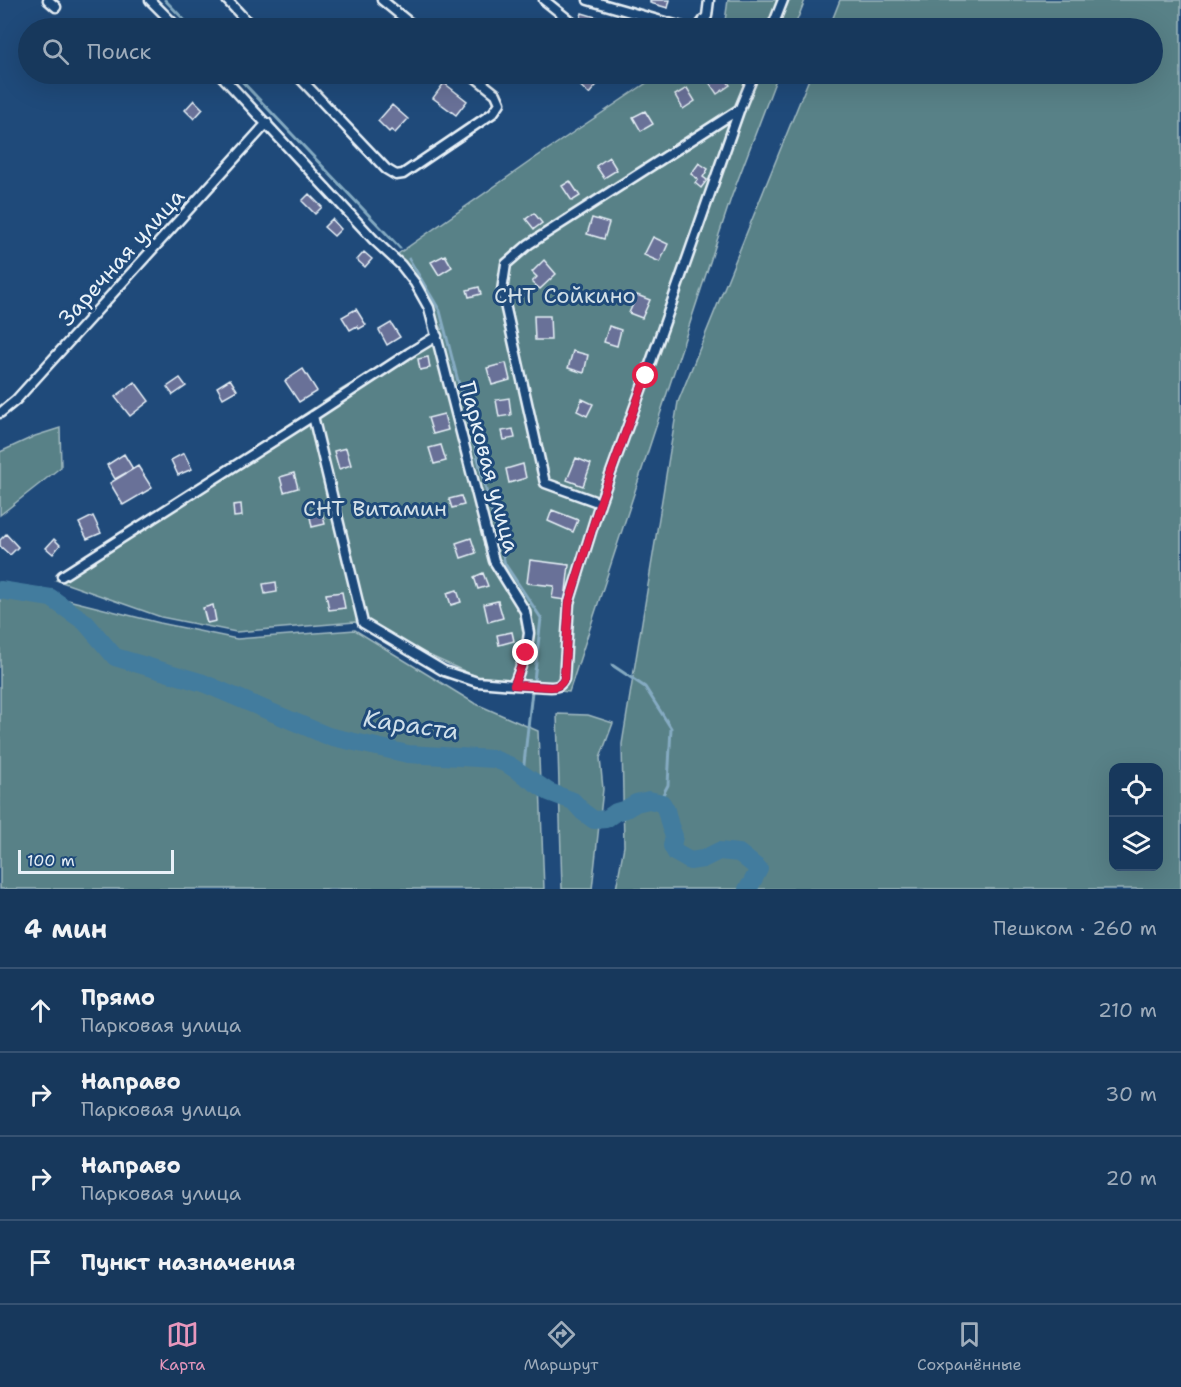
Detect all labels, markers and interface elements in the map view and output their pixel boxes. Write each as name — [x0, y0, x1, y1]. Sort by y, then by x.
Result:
search box — [18, 18, 1163, 84]
icon: search — [39, 35, 72, 68]
text: Поиск — [87, 37, 151, 66]
street label: Заречная улица — [52, 182, 191, 332]
park label: СНТ Сойкино — [494, 281, 636, 310]
route start — [632, 362, 658, 388]
street label: Парковая улица — [453, 378, 526, 556]
park label: СНТ Витамин — [303, 494, 447, 523]
route end — [512, 639, 538, 665]
water label: Караста — [361, 702, 461, 748]
map controls — [1109, 763, 1163, 871]
button: locate — [1109, 763, 1163, 817]
button: layers — [1109, 817, 1163, 871]
scale bar — [18, 847, 174, 874]
text: 100 m — [27, 850, 75, 871]
text: 4 мин — [24, 911, 107, 946]
text: Пешком · 260 m — [993, 915, 1157, 941]
text: Прямо — [81, 983, 155, 1012]
icon: ahead — [24, 994, 57, 1027]
text: 210 m — [1098, 997, 1157, 1023]
text: Парковая улица — [81, 1012, 241, 1038]
text: Направо — [81, 1067, 181, 1096]
icon: right — [24, 1078, 57, 1111]
text: 30 m — [1105, 1081, 1157, 1107]
text: Парковая улица — [81, 1096, 241, 1122]
text: Направо — [81, 1151, 181, 1180]
icon: right — [24, 1162, 57, 1195]
text: 20 m — [1106, 1165, 1157, 1191]
text: Парковая улица — [81, 1180, 241, 1206]
icon: arrive — [24, 1246, 57, 1279]
text: Пункт назначения — [81, 1248, 295, 1277]
tab: Карта — [159, 1318, 205, 1375]
tab: Маршрут — [524, 1318, 598, 1375]
tab: Сохранённые — [917, 1318, 1022, 1375]

